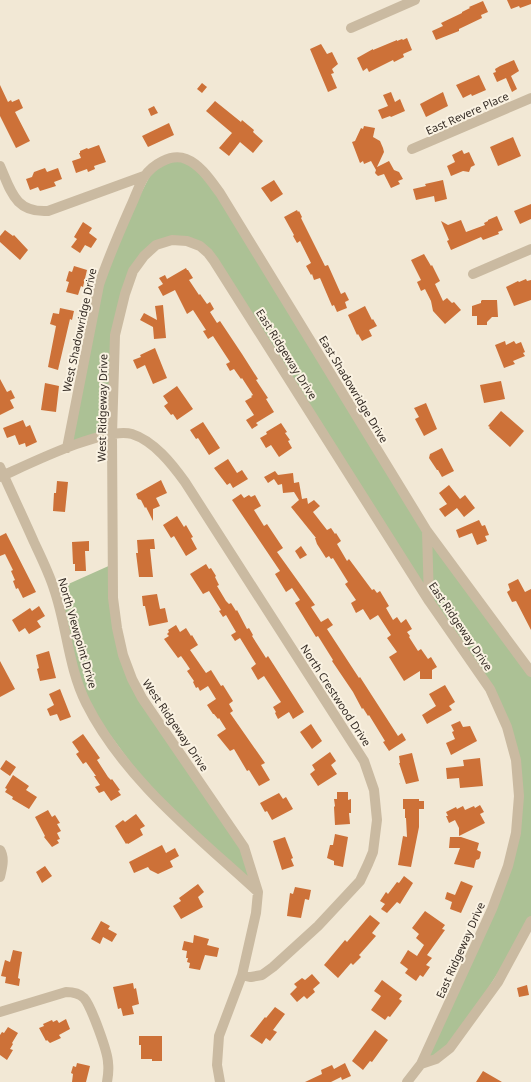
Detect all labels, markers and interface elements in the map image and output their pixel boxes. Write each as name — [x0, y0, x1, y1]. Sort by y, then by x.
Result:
street label: East Revere Place — [423, 88, 511, 138]
street label: West Shadowridge Drive — [59, 267, 99, 393]
street label: East Ridgeway Drive — [253, 306, 321, 402]
street label: East Shadowridge Drive — [316, 333, 392, 445]
street label: West Ridgeway Drive — [94, 354, 110, 462]
street label: North Viewpoint Drive — [55, 576, 101, 690]
street label: East Ridgeway Drive — [426, 579, 496, 673]
street label: North Crestwood Drive — [297, 641, 375, 749]
street label: West Ridgeway Drive — [140, 676, 212, 774]
street label: East Ridgeway Drive — [432, 899, 488, 1001]

